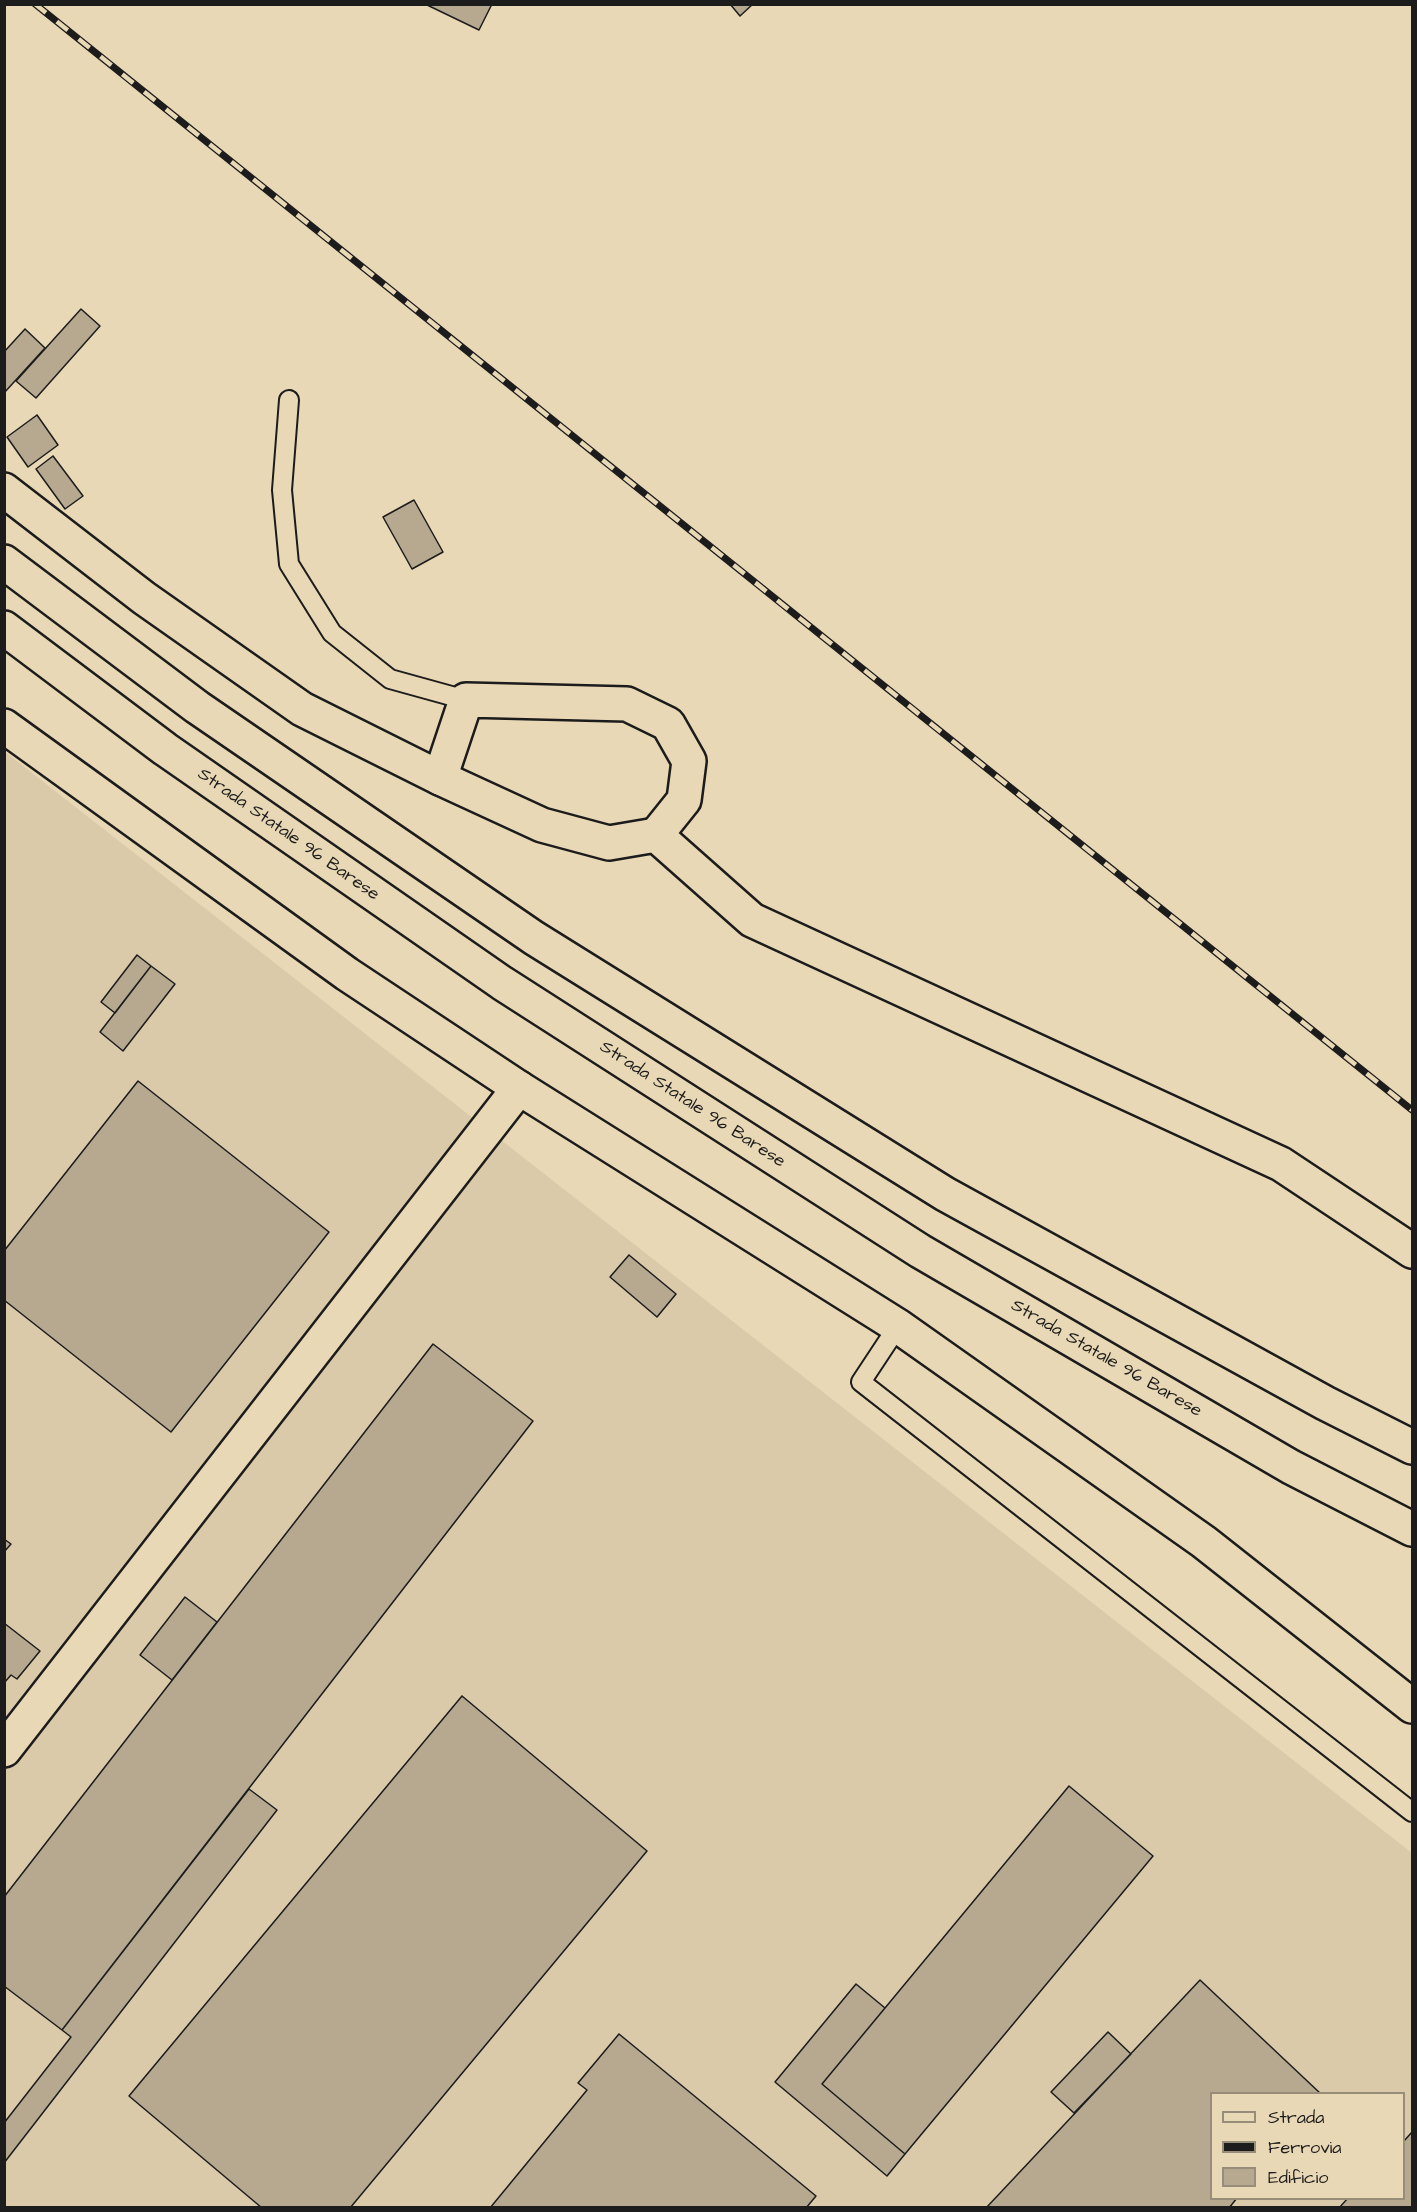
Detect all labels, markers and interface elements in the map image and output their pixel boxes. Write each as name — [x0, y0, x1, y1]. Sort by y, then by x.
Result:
street label: Strada Statale 96 Barese — [193, 764, 383, 906]
street label: Strada Statale 96 Barese — [595, 1037, 789, 1173]
street label: Strada Statale 96 Barese — [1007, 1295, 1205, 1423]
legend — [1210, 2092, 1405, 2200]
text: Strada — [1268, 2105, 1324, 2130]
text: Ferrovia — [1268, 2135, 1341, 2160]
text: Edificio — [1268, 2165, 1328, 2190]

